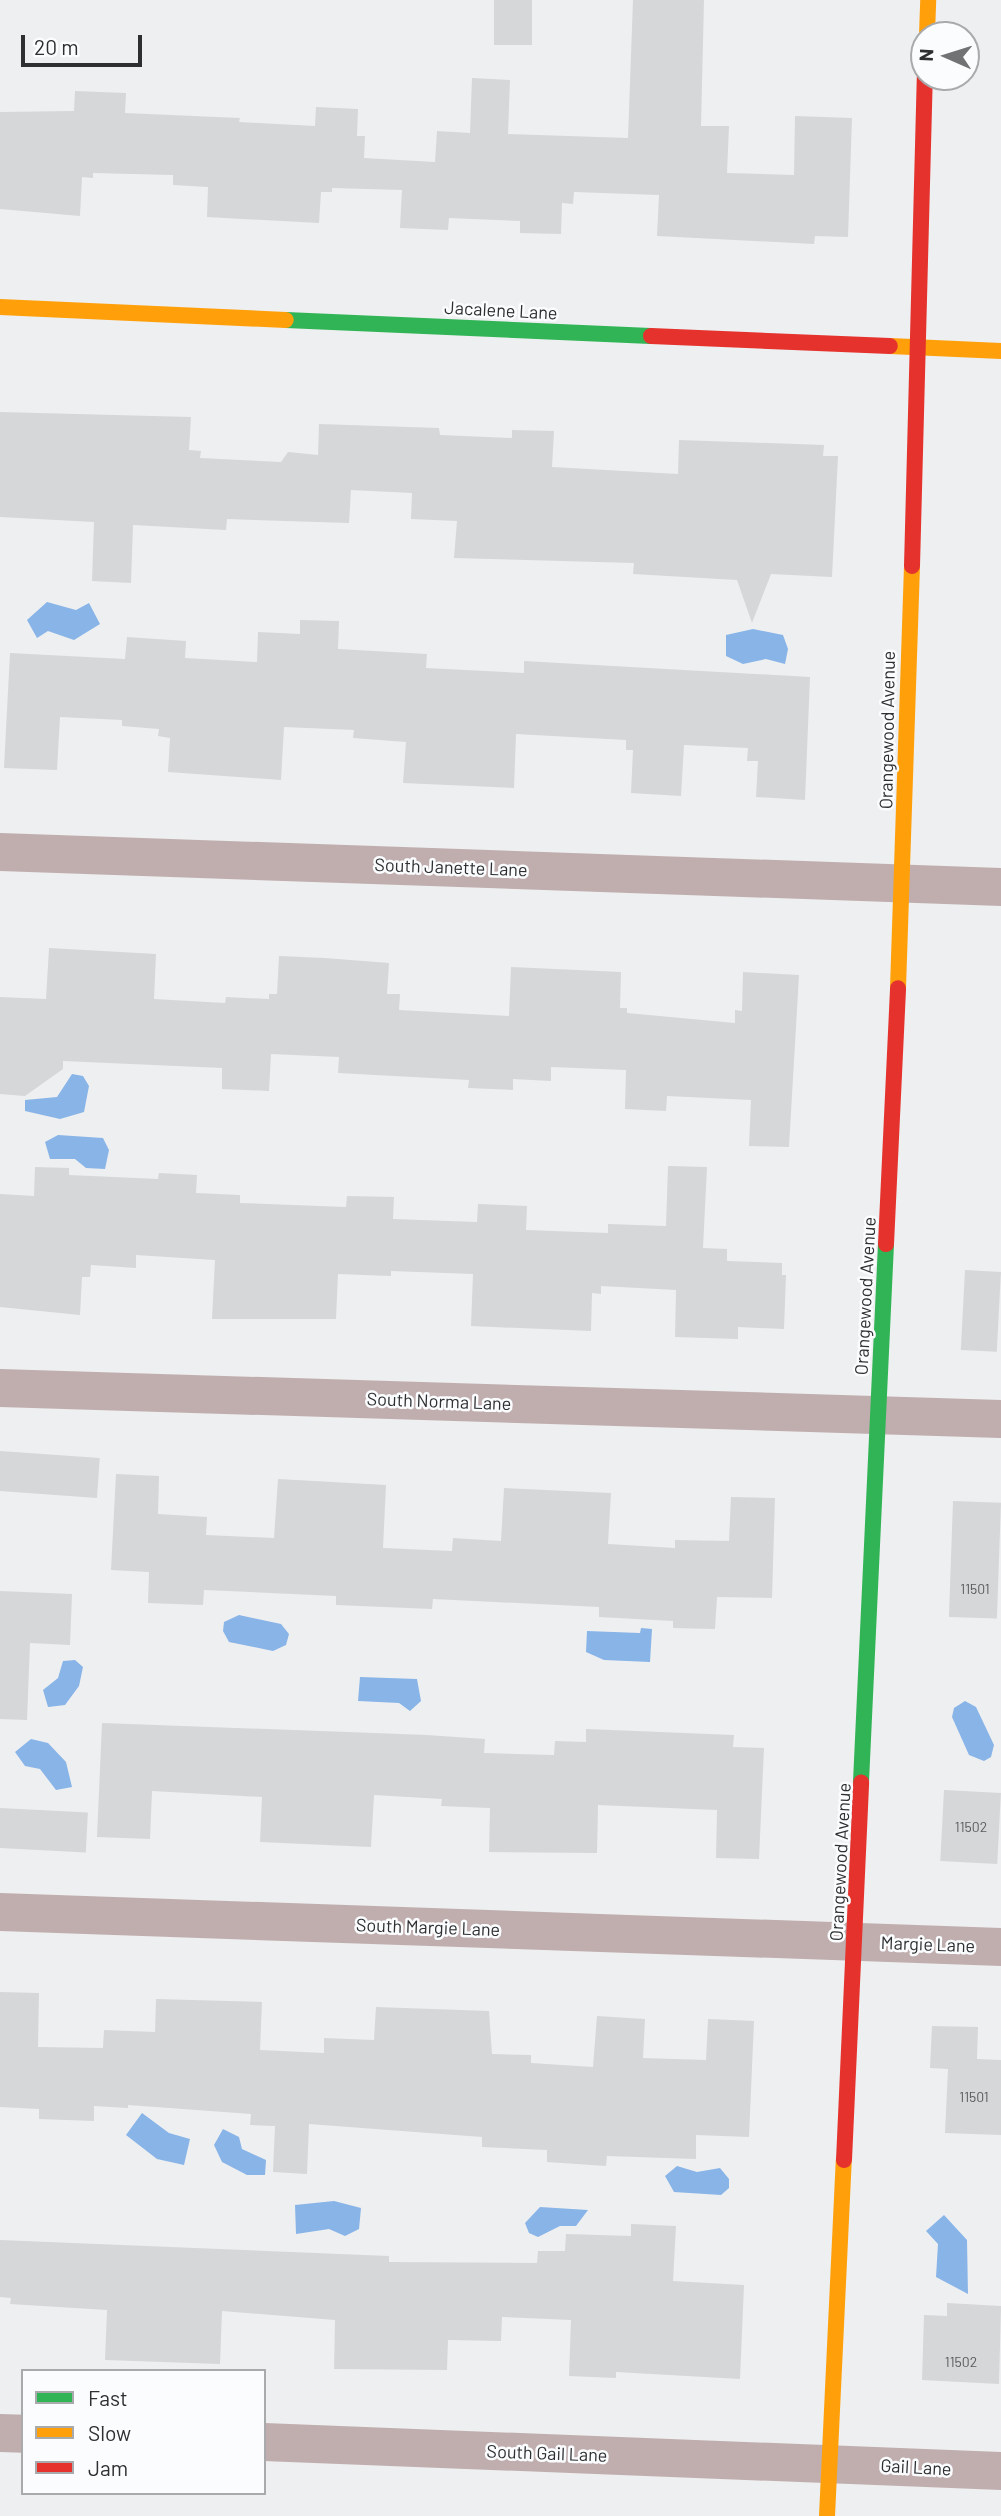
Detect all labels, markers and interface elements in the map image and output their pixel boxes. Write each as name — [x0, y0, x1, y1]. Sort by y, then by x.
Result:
scale bar — [24, 21, 145, 65]
north arrow — [910, 21, 980, 91]
text: 20 m — [34, 34, 79, 59]
text: N — [914, 48, 937, 62]
street label: Jacalene Lane — [444, 296, 558, 324]
street label: Orangewood Avenue — [875, 651, 899, 809]
street label: South Janette Lane — [374, 854, 528, 880]
street label: Orangewood Avenue — [850, 1216, 880, 1376]
street label: South Norma Lane — [366, 1388, 512, 1414]
house number: 11501 — [960, 1581, 990, 1597]
street label: Orangewood Avenue — [825, 1782, 855, 1942]
house number: 11502 — [955, 1819, 987, 1835]
street label: South Margie Lane — [356, 1914, 500, 1940]
street label: Margie Lane — [880, 1932, 976, 1956]
house number: 11501 — [959, 2089, 989, 2105]
house number: 11502 — [945, 2354, 977, 2370]
legend — [21, 2369, 266, 2495]
text: Fast — [88, 2385, 128, 2410]
text: Slow — [88, 2420, 131, 2445]
street label: South Gail Lane — [486, 2440, 608, 2466]
street label: Gail Lane — [880, 2454, 952, 2480]
text: Jam — [88, 2455, 128, 2480]

